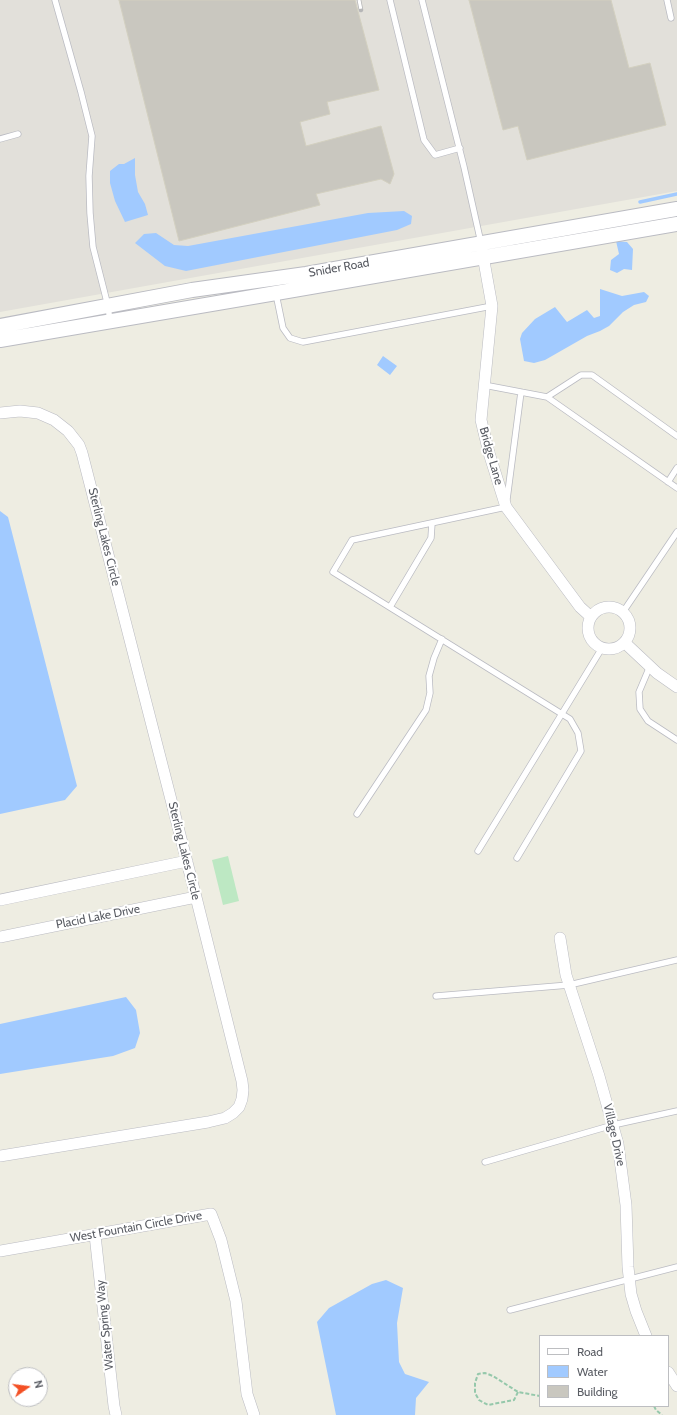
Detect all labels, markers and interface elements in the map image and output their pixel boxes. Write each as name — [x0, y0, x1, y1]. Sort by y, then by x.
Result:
street label: Snider Road — [307, 256, 371, 280]
street label: Bridge Lane — [476, 425, 506, 487]
street label: Sterling Lakes Circle — [85, 486, 123, 588]
street label: Sterling Lakes Circle — [165, 800, 203, 902]
street label: Placid Lake Drive — [55, 902, 141, 932]
street label: Village Drive — [600, 1102, 628, 1168]
street label: West Fountain Circle Drive — [69, 1208, 203, 1246]
street label: Water Spring Way — [93, 1279, 117, 1371]
legend — [539, 1335, 669, 1407]
text: Road — [577, 1344, 603, 1359]
text: Water — [577, 1364, 607, 1379]
north arrow — [8, 1367, 48, 1407]
text: N — [31, 1379, 46, 1390]
text: Building — [577, 1384, 618, 1399]

